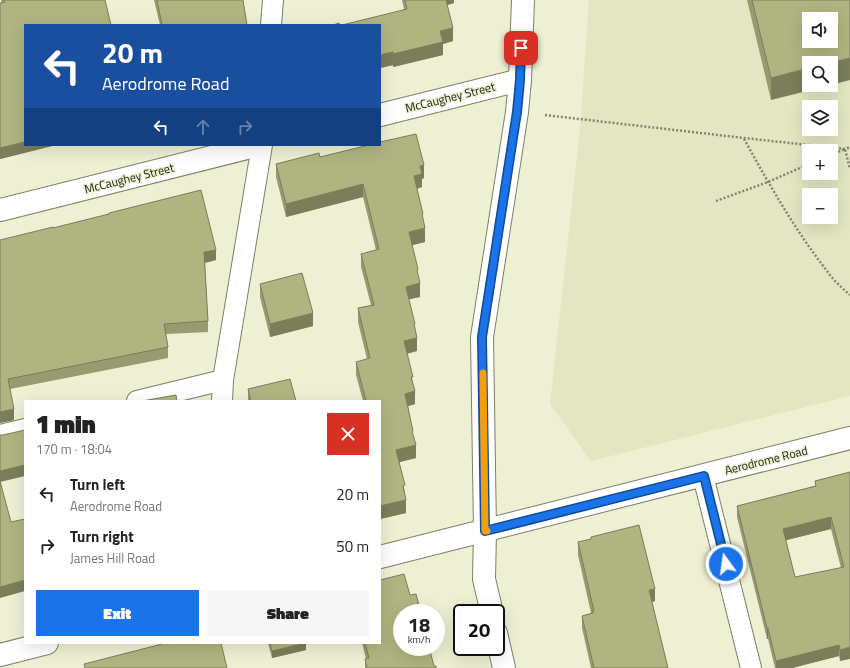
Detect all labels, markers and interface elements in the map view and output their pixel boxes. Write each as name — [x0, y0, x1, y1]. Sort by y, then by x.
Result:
map controls — [802, 12, 838, 224]
button: sound — [802, 12, 838, 48]
text: 20 m — [102, 31, 163, 74]
pin — [504, 31, 538, 65]
icon: arrive — [510, 37, 532, 59]
icon: left — [36, 40, 88, 92]
button: search — [802, 56, 838, 92]
text: Aerodrome Road — [102, 70, 229, 97]
street label: McCaughey Street — [403, 76, 498, 117]
button: layers — [802, 100, 838, 136]
icon: left — [150, 116, 172, 138]
icon: ahead — [192, 116, 214, 138]
icon: right — [234, 116, 256, 138]
button: + — [802, 144, 838, 180]
street label: McCaughey Street — [82, 157, 177, 198]
button: − — [802, 188, 838, 224]
text: 1 min — [36, 406, 96, 442]
button: close — [327, 413, 369, 455]
text: 170 m · 18:04 — [36, 439, 112, 459]
street label: Aerodrome Road — [722, 441, 810, 479]
text: Turn left — [70, 473, 125, 496]
icon: left — [36, 483, 58, 505]
text: 20 m — [336, 483, 369, 506]
text: Aerodrome Road — [70, 496, 162, 516]
text: Turn right — [70, 525, 134, 548]
icon: right — [36, 535, 58, 557]
text: 50 m — [336, 535, 369, 558]
position arrow — [705, 543, 747, 585]
text: James Hill Road — [70, 548, 155, 568]
button: Exit — [36, 590, 199, 636]
button: Share — [207, 590, 369, 636]
speed limit sign: 20 — [453, 604, 505, 656]
text: 18 — [408, 609, 430, 640]
text: km/h — [408, 632, 430, 647]

